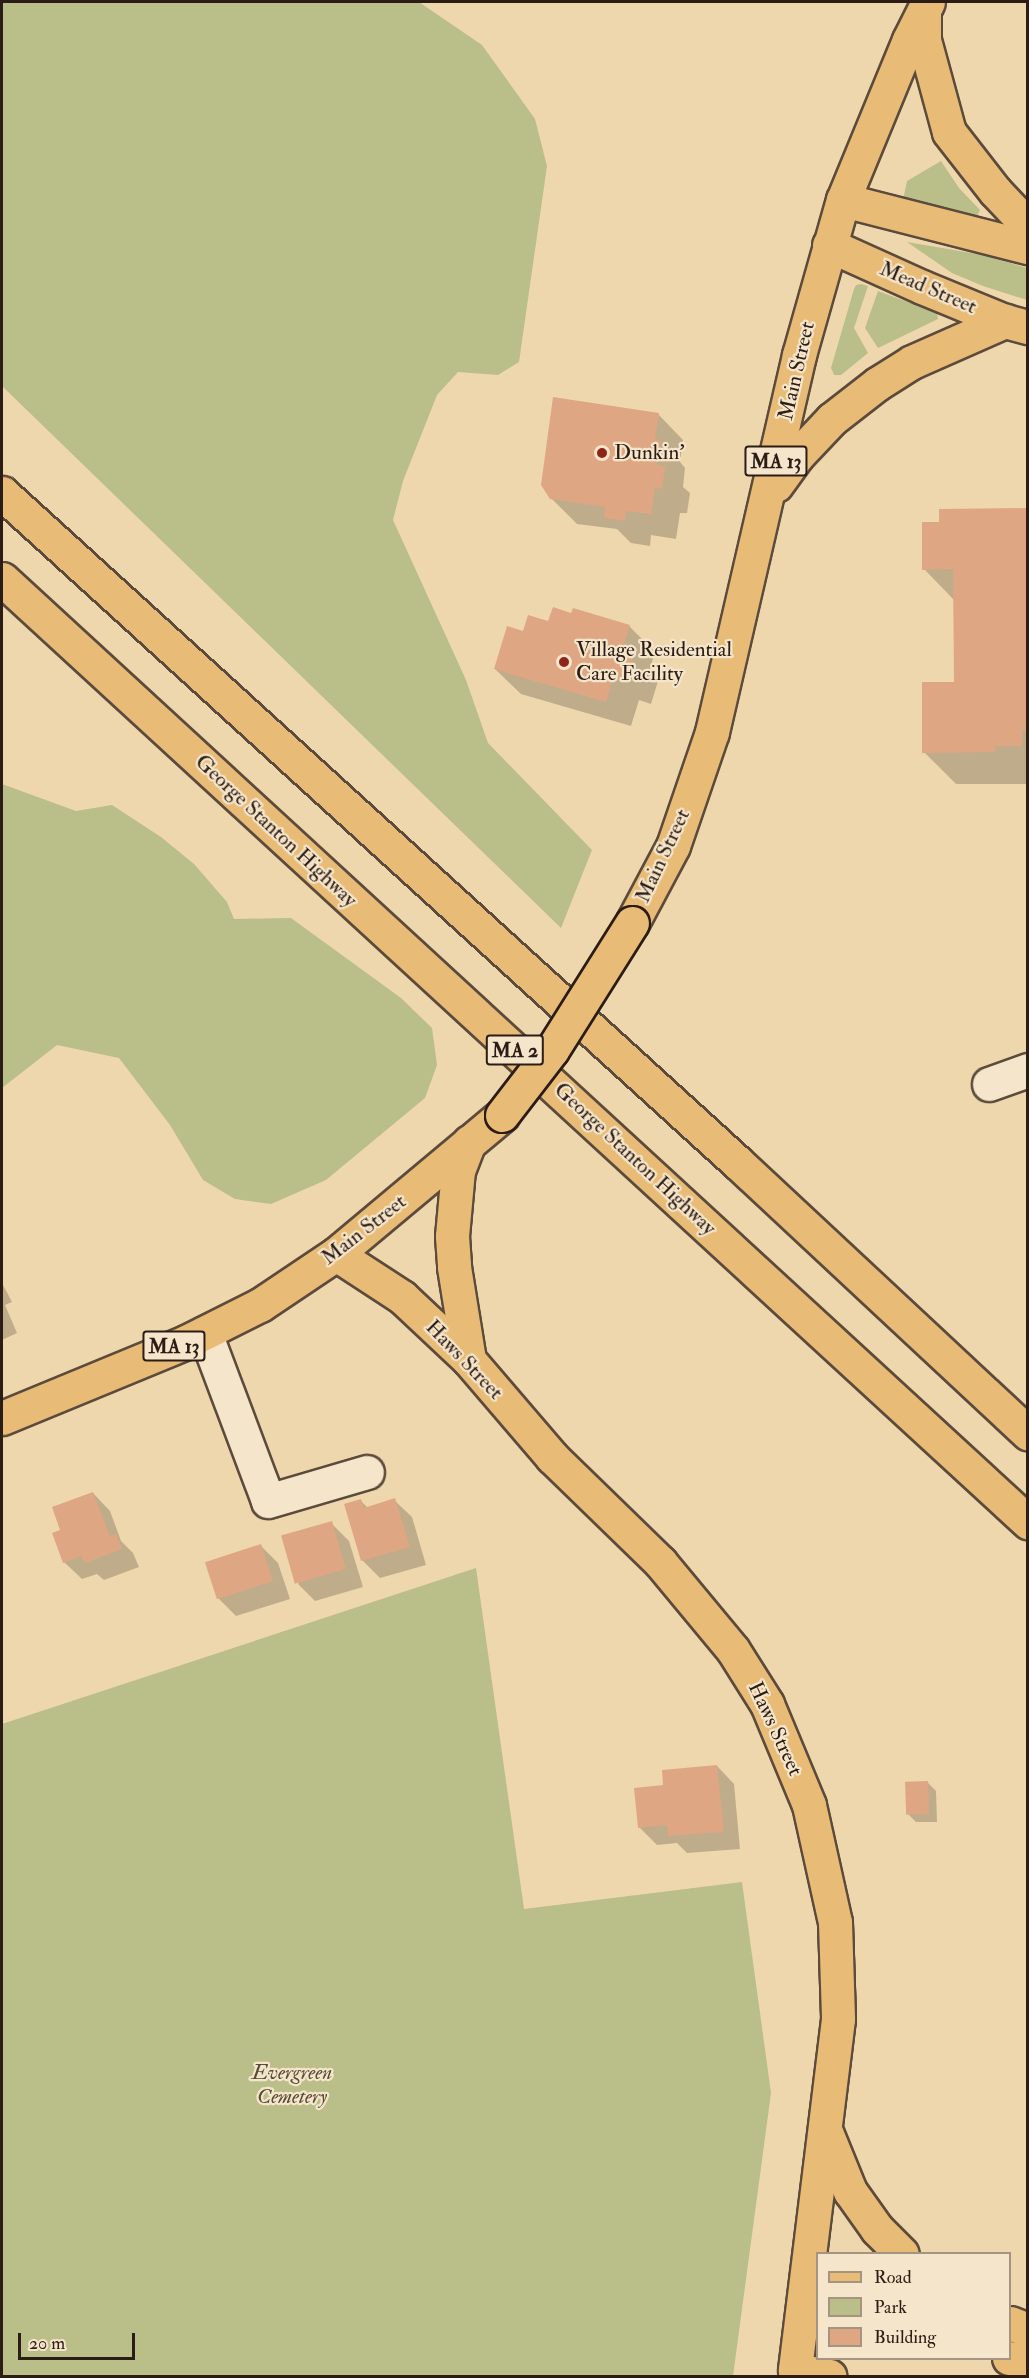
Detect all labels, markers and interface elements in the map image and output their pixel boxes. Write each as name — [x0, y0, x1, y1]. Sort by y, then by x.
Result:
street label: Mead Street — [876, 256, 980, 320]
street label: Main Street — [773, 319, 821, 423]
place label: Dunkin' — [614, 440, 685, 466]
road number: MA 13 — [743, 444, 809, 478]
marker: Dunkin' — [595, 446, 609, 460]
place label: Village Residential Care Facility — [576, 637, 732, 687]
marker: Village Residential Care Facility — [557, 655, 571, 669]
street label: George Stanton Highway — [190, 749, 362, 913]
street label: Main Street — [630, 805, 696, 907]
road number: MA 2 — [485, 1033, 545, 1067]
street label: George Stanton Highway — [549, 1077, 721, 1241]
street label: Main Street — [317, 1189, 411, 1271]
street label: Haws Street — [420, 1315, 508, 1405]
road number: MA 13 — [141, 1329, 207, 1363]
street label: Haws Street — [742, 1678, 808, 1780]
park label: Evergreen Cemetery — [252, 2060, 332, 2110]
legend — [816, 2252, 1011, 2360]
text: Road — [874, 2266, 912, 2289]
text: Park — [874, 2296, 907, 2319]
scale bar — [21, 2321, 138, 2359]
text: Building — [874, 2326, 936, 2349]
text: 20 m — [29, 2332, 65, 2355]

